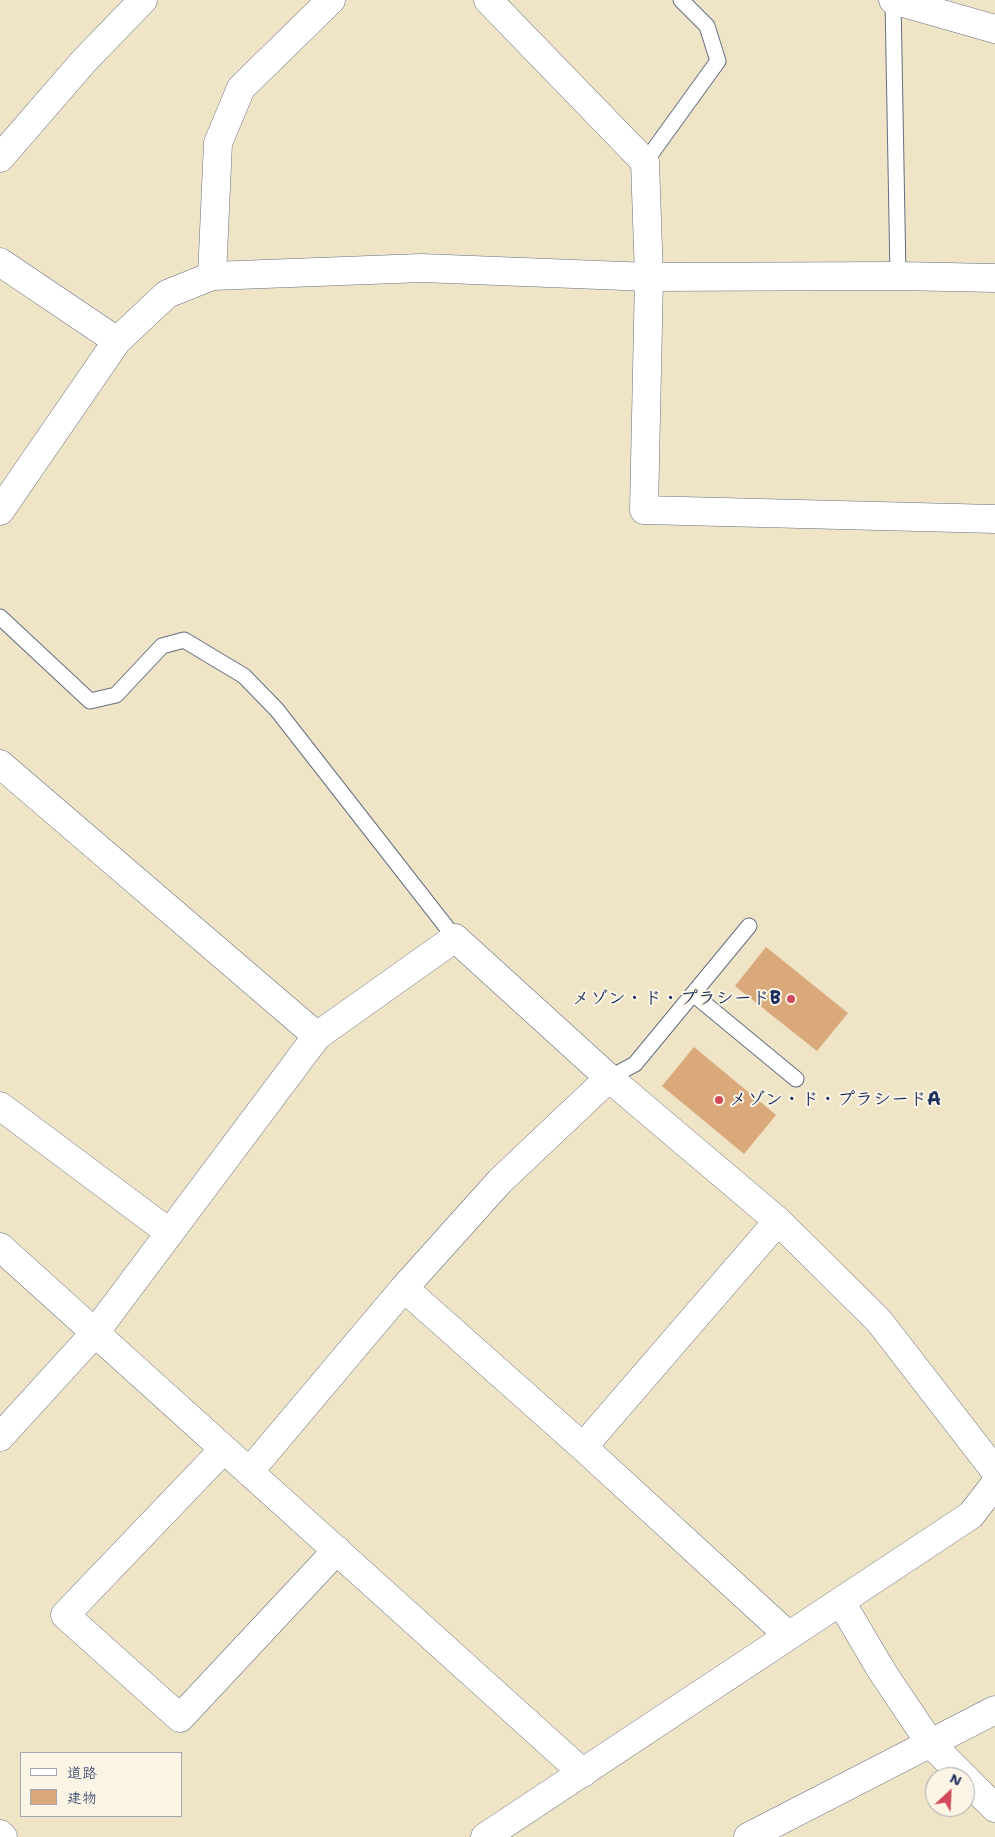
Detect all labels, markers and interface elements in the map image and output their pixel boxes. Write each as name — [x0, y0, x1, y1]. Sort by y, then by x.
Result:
place label: メゾン・ド・プラシードB — [572, 988, 781, 1010]
marker: メゾン・ド・プラシードB — [785, 993, 797, 1005]
place label: メゾン・ド・プラシードA — [729, 1089, 941, 1111]
marker: メゾン・ド・プラシードA — [713, 1094, 725, 1106]
legend — [20, 1752, 182, 1817]
text: 道路 — [67, 1763, 97, 1783]
north arrow — [925, 1767, 975, 1817]
text: N — [947, 1769, 965, 1790]
text: 建物 — [67, 1788, 97, 1808]

